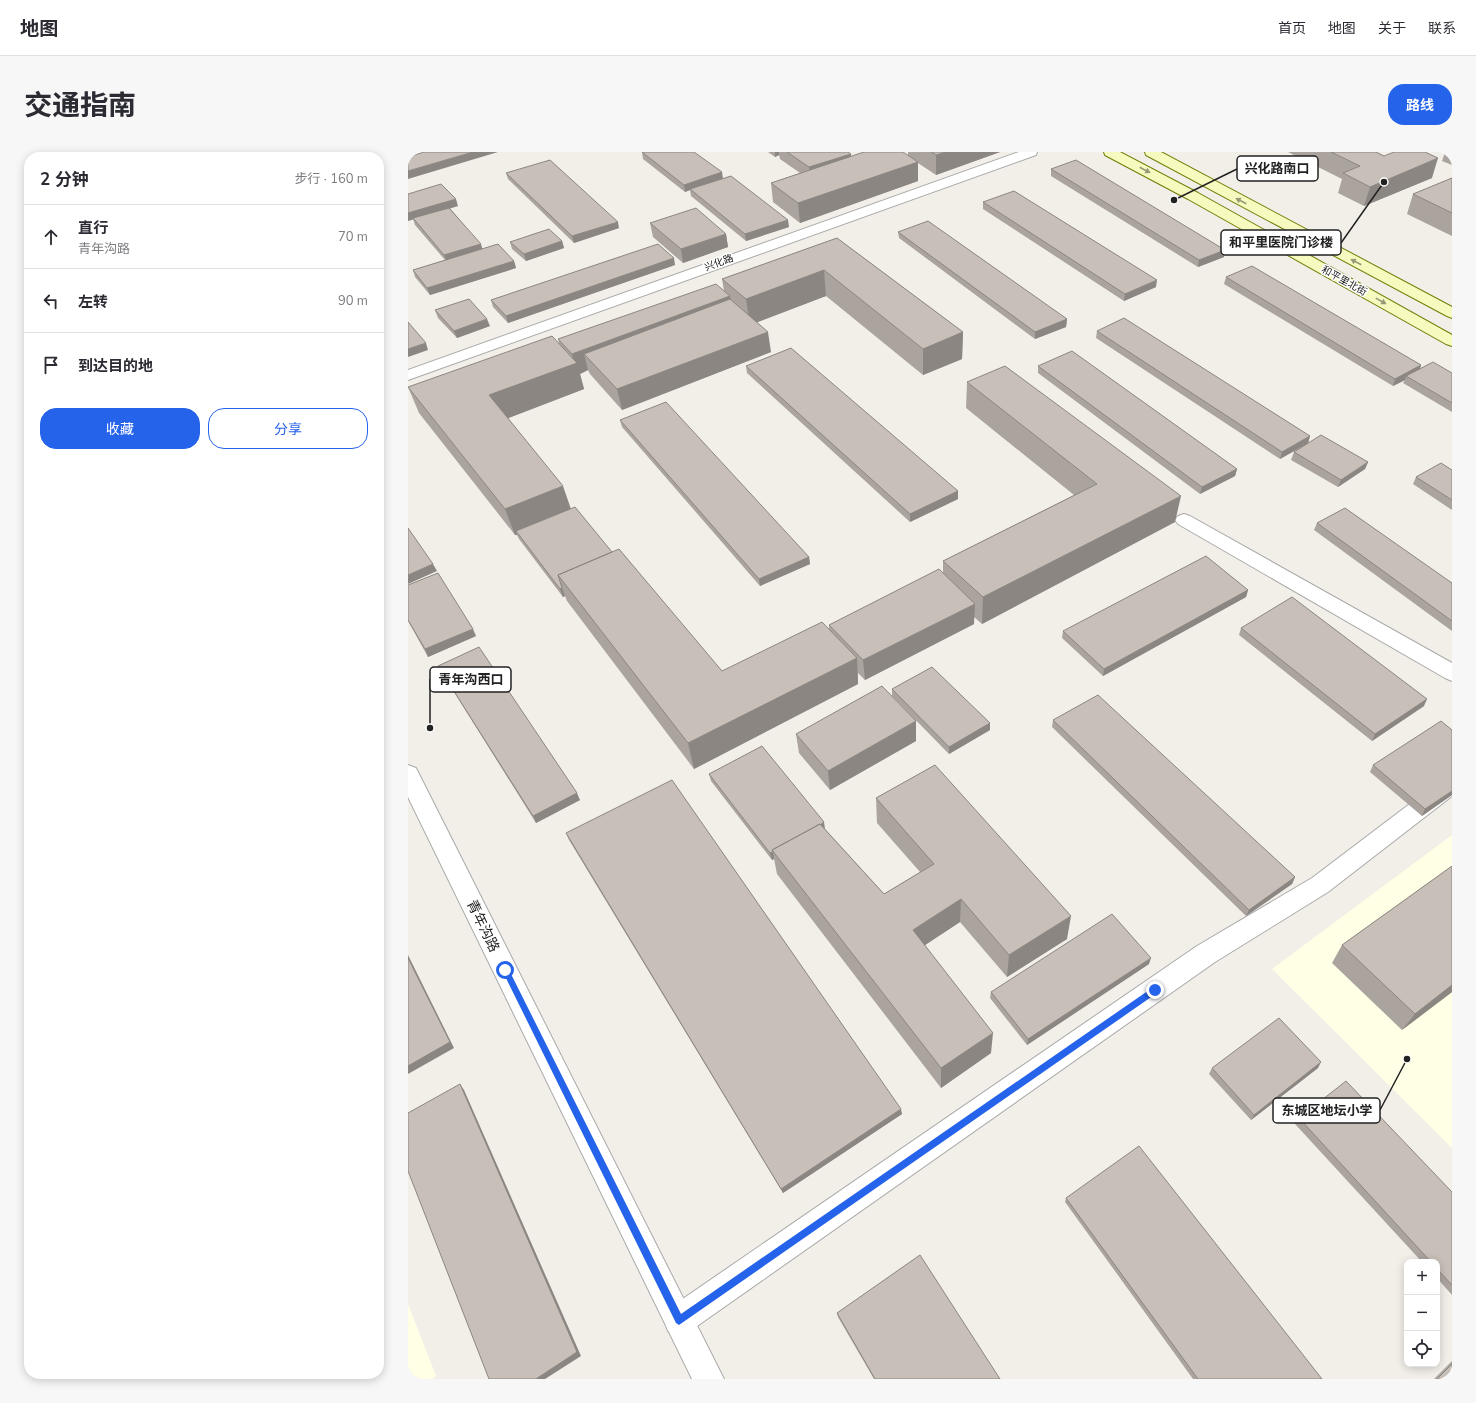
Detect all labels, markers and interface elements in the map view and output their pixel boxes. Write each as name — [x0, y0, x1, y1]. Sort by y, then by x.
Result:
text: 地图 — [20, 16, 58, 42]
text: 首页 — [1278, 19, 1306, 38]
text: 地图 — [1328, 19, 1356, 38]
text: 关于 — [1378, 19, 1406, 38]
text: 联系 — [1428, 19, 1456, 38]
button: 路线 — [1388, 84, 1452, 125]
text: 交通指南 — [24, 87, 136, 125]
callout: 兴化路南口 — [1237, 156, 1318, 181]
text: 兴化路南口 — [1244, 160, 1310, 178]
one-way arrow — [1139, 167, 1151, 174]
text: 2 分钟 — [40, 168, 89, 191]
text: 步行 · 160 m — [294, 170, 368, 188]
one-way arrow — [1235, 197, 1247, 204]
text: 直行 — [78, 218, 108, 238]
icon: ahead — [40, 226, 62, 248]
text: 70 m — [338, 228, 368, 246]
callout: 和平里医院门诊楼 — [1221, 230, 1341, 255]
text: 和平里医院门诊楼 — [1229, 234, 1333, 252]
text: 青年沟路 — [78, 240, 130, 258]
street label: 兴化路 — [703, 251, 735, 275]
one-way arrow — [1350, 259, 1362, 265]
street label: 和平里北街 — [1319, 263, 1369, 299]
icon: left — [40, 290, 62, 312]
text: 左转 — [78, 292, 108, 312]
text: 90 m — [338, 292, 368, 310]
one-way arrow — [1375, 298, 1387, 305]
icon: arrive — [40, 354, 62, 376]
text: 到达目的地 — [78, 356, 153, 376]
button: 收藏 — [40, 408, 200, 449]
button: 分享 — [208, 408, 368, 449]
callout: 青年沟西口 — [430, 667, 511, 692]
text: 青年沟西口 — [438, 671, 504, 689]
street label: 青年沟路 — [462, 897, 504, 955]
route start — [496, 961, 514, 979]
route end — [1146, 981, 1164, 999]
callout: 东城区地坛小学 — [1273, 1098, 1380, 1123]
text: 东城区地坛小学 — [1281, 1102, 1373, 1120]
map controls — [1404, 1259, 1440, 1367]
button: + — [1404, 1259, 1440, 1295]
button: − — [1404, 1295, 1440, 1331]
button: locate — [1404, 1331, 1440, 1367]

